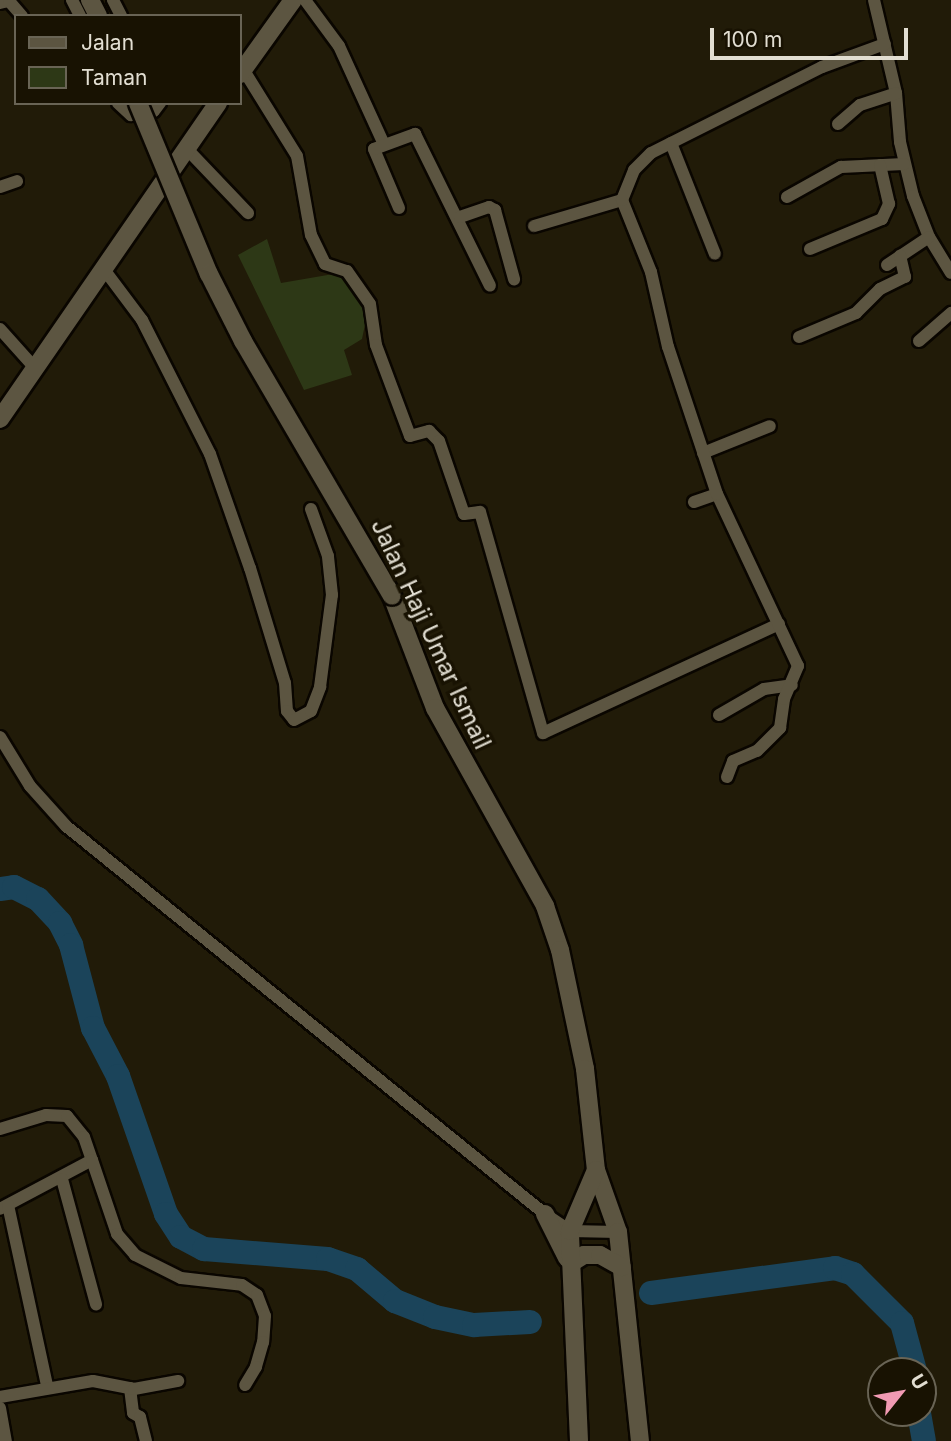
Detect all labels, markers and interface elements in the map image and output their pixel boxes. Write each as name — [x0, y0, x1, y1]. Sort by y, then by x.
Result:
legend — [14, 14, 242, 105]
scale bar — [713, 14, 911, 58]
text: 100 m — [723, 27, 782, 52]
text: Jalan — [81, 30, 134, 55]
text: Taman — [81, 65, 147, 90]
street label: Jalan Haji Umar Ismail — [365, 514, 497, 754]
north arrow — [867, 1357, 937, 1427]
text: U — [905, 1370, 932, 1394]

